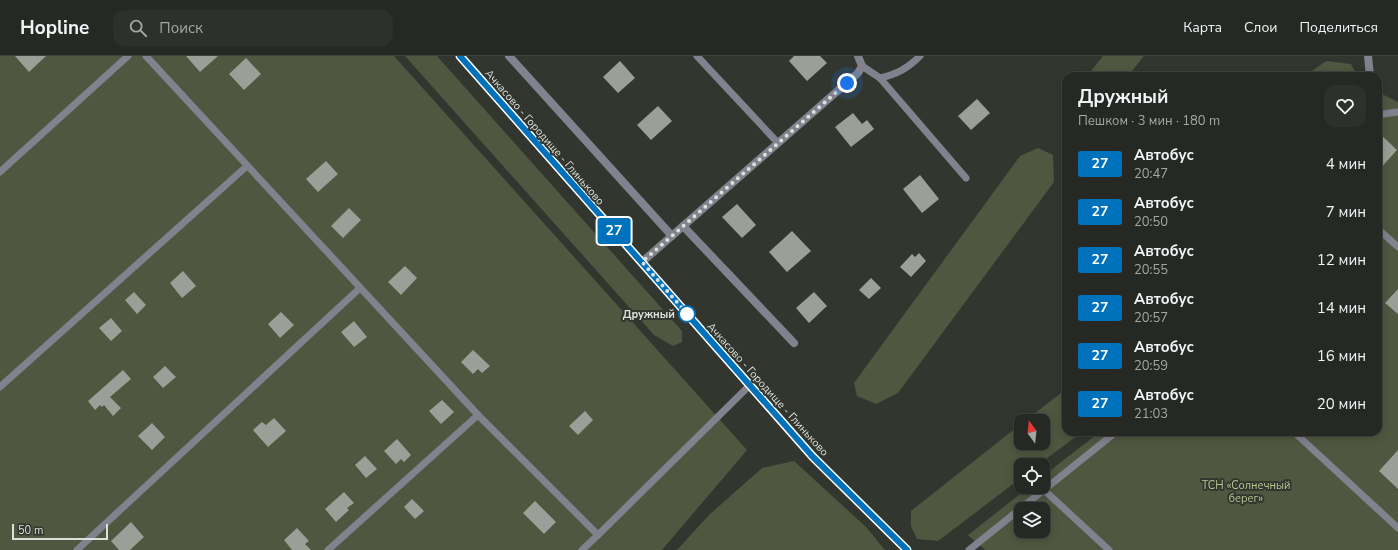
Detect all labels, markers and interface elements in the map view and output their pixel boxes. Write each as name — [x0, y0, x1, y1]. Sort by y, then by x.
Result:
search box — [113, 10, 393, 46]
text: Hopline — [20, 15, 89, 41]
icon: search — [127, 17, 149, 39]
text: Поиск — [159, 18, 203, 38]
text: Карта — [1183, 18, 1222, 37]
text: Слои — [1244, 18, 1278, 37]
text: Поделиться — [1300, 18, 1378, 37]
street label: Ачкасово - Городище - Глиньково — [482, 66, 608, 208]
your location — [837, 73, 857, 93]
text: Дружный — [1078, 84, 1168, 110]
button: heart — [1324, 85, 1366, 127]
text: Пешком · 3 мин · 180 m — [1078, 112, 1220, 130]
text: Автобус — [1134, 145, 1194, 165]
text: 27 — [1092, 154, 1108, 173]
text: 4 мин — [1326, 154, 1366, 174]
text: 20:47 — [1134, 165, 1168, 183]
text: Автобус — [1134, 193, 1194, 213]
text: 27 — [1092, 202, 1108, 221]
text: 7 мин — [1326, 202, 1366, 222]
text: 20:50 — [1134, 213, 1168, 231]
line badge: 27 — [596, 218, 632, 244]
text: 27 — [606, 221, 622, 240]
text: Автобус — [1134, 241, 1194, 261]
text: 27 — [1092, 250, 1108, 269]
text: 12 мин — [1317, 250, 1366, 270]
text: 20:55 — [1134, 261, 1168, 279]
text: Автобус — [1134, 289, 1194, 309]
text: 27 — [1092, 298, 1108, 317]
text: 14 мин — [1317, 298, 1366, 318]
marker: Дружный — [678, 305, 696, 323]
place label: Дружный — [623, 307, 675, 322]
text: 20:57 — [1134, 309, 1168, 327]
street label: Ачкасово - Городище - Глиньково — [703, 319, 832, 459]
text: Автобус — [1134, 337, 1194, 357]
text: 27 — [1092, 346, 1108, 365]
text: 16 мин — [1317, 346, 1366, 366]
text: 20:59 — [1134, 357, 1168, 375]
text: Автобус — [1134, 385, 1194, 405]
text: 27 — [1092, 394, 1108, 413]
text: 20 мин — [1317, 394, 1366, 414]
text: 21:03 — [1134, 405, 1168, 423]
north arrow — [1014, 414, 1050, 450]
map controls — [1014, 414, 1050, 538]
button: locate — [1014, 458, 1050, 494]
park label: ТСН «Солнечный берег» — [1202, 478, 1290, 506]
button: layers — [1014, 502, 1050, 538]
scale bar — [12, 522, 108, 541]
text: 50 m — [18, 523, 43, 538]

